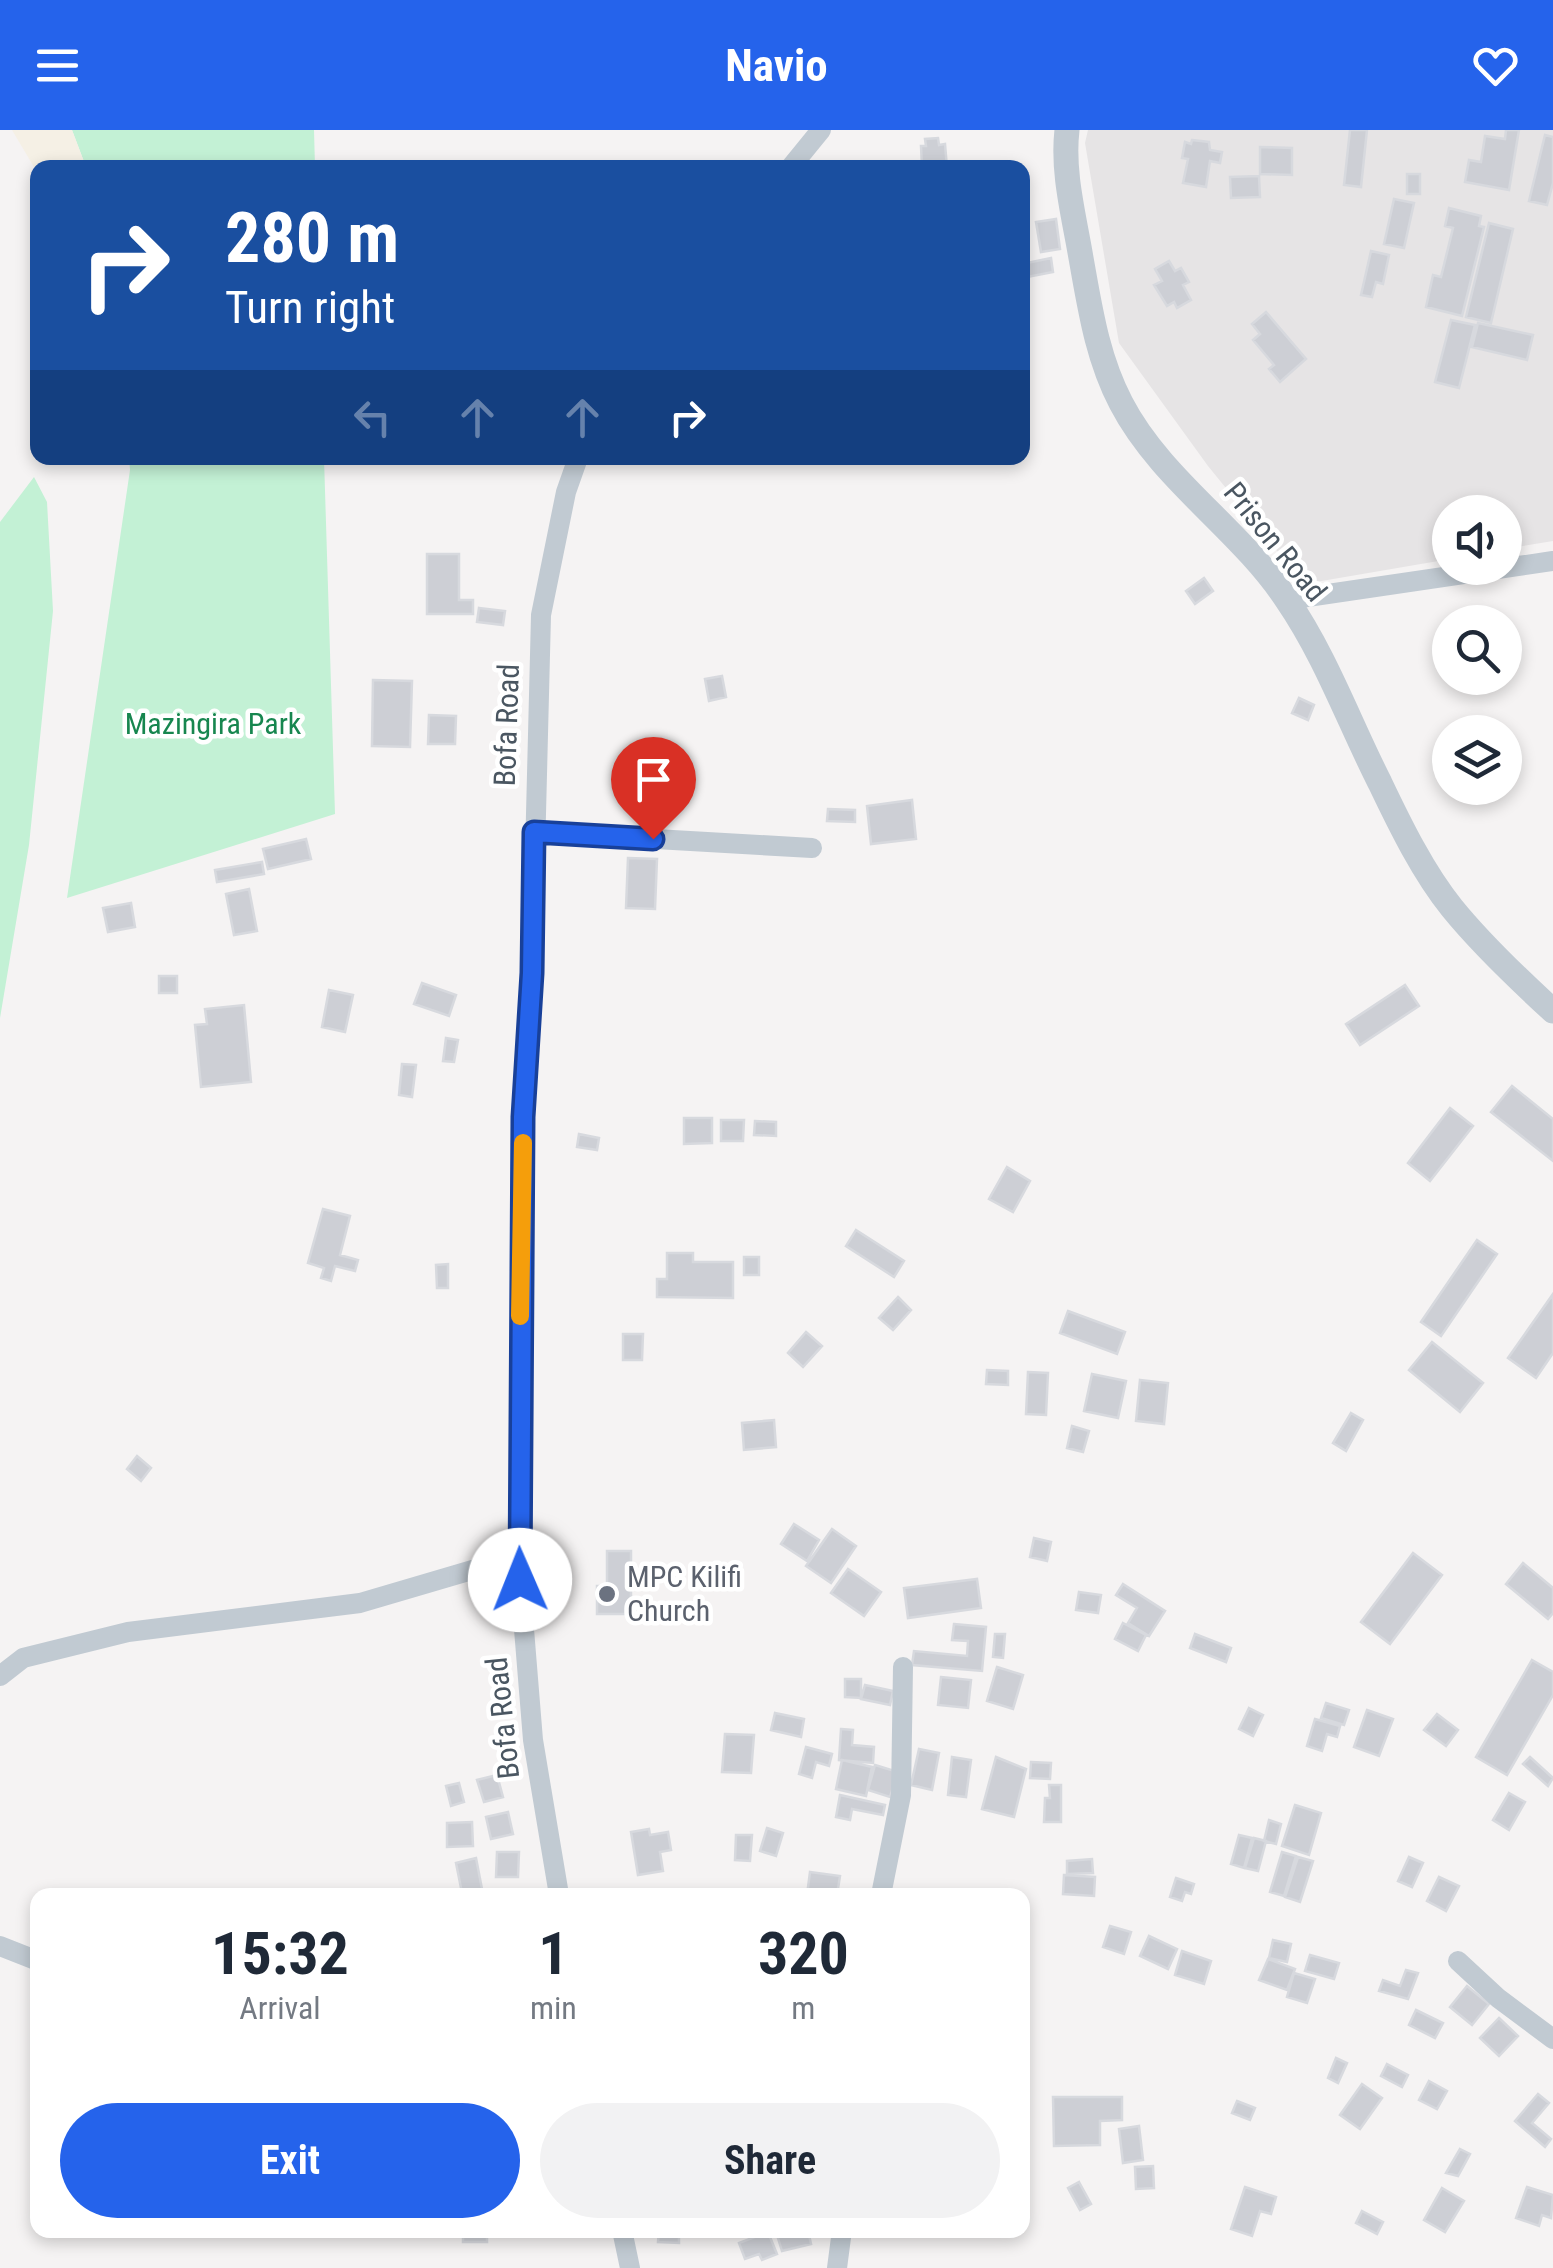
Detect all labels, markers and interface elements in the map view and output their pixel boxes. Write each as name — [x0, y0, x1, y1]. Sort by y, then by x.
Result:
icon: menu — [30, 38, 85, 93]
icon: heart — [1468, 38, 1523, 93]
text: Navio — [725, 39, 828, 92]
text: 280 m — [225, 197, 399, 279]
icon: right — [60, 200, 190, 330]
text: Turn right — [225, 281, 395, 334]
icon: left — [345, 390, 400, 445]
icon: ahead — [450, 390, 505, 445]
icon: ahead — [555, 390, 610, 445]
icon: right — [660, 390, 715, 445]
street label: Prison Road — [1217, 475, 1334, 608]
map controls — [1432, 495, 1522, 805]
button: sound — [1432, 495, 1522, 585]
button: search — [1432, 605, 1522, 695]
street label: Bofa Road — [487, 663, 526, 787]
park label: Mazingira Park — [125, 706, 302, 741]
button: layers — [1432, 715, 1522, 805]
pin — [611, 737, 696, 840]
icon: arrive — [626, 752, 681, 807]
position arrow — [468, 1528, 572, 1632]
place label: MPC Kilifi Church — [627, 1559, 742, 1628]
marker: MPC Kilifi Church — [596, 1583, 618, 1605]
street label: Bofa Road — [479, 1655, 526, 1781]
text: 15:32 — [211, 1918, 349, 1989]
text: 1 — [538, 1918, 569, 1989]
text: 320 — [758, 1918, 849, 1989]
text: Arrival — [239, 1989, 321, 2027]
text: min — [530, 1989, 577, 2027]
text: m — [791, 1989, 815, 2027]
button: Exit — [60, 2103, 520, 2218]
button: Share — [540, 2103, 1000, 2218]

